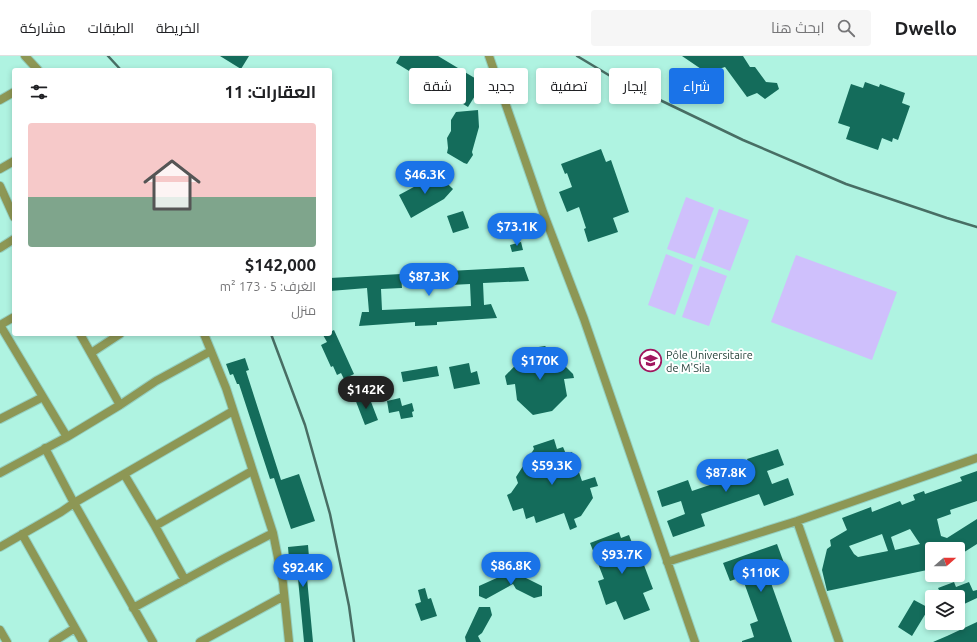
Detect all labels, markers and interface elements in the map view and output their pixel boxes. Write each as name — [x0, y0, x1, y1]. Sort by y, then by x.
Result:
search box — [591, 10, 871, 46]
icon: search — [835, 17, 857, 39]
text: Dwello — [895, 17, 957, 39]
text: ابحث هنا — [771, 19, 825, 36]
text: مشاركة — [20, 20, 66, 36]
text: الطبقات — [88, 20, 134, 36]
text: الخريطة — [156, 20, 200, 36]
chip: شقة — [409, 68, 466, 104]
chip: جديد — [474, 68, 528, 104]
chip: تصفية — [536, 68, 601, 104]
chip: إيجار — [609, 68, 661, 104]
chip: شراء — [669, 68, 724, 104]
icon: filters — [28, 81, 50, 103]
text: العقارات: 11 — [224, 82, 316, 101]
icon: home — [136, 149, 208, 221]
pin: $46.3K — [392, 161, 458, 195]
text: $46.3K — [404, 167, 446, 181]
pin: $73.1K — [484, 213, 550, 247]
text: $73.1K — [496, 219, 538, 233]
text: $142,000 — [245, 255, 316, 274]
pin: $87.3K — [396, 263, 462, 297]
text: $87.3K — [408, 269, 450, 283]
text: الغرف: 5 · 173 m² — [220, 279, 316, 293]
text: منزل — [291, 303, 316, 317]
pin: $170K — [512, 347, 568, 381]
school or university icon: Pôle Universitaire de M'Sila — [637, 348, 663, 374]
place label: Pôle Universitaire de M'Sila — [666, 349, 753, 374]
text: $170K — [521, 353, 559, 367]
pin: $142K — [338, 376, 394, 410]
text: $142K — [347, 382, 385, 396]
pin: $59.3K — [519, 452, 585, 486]
text: $59.3K — [531, 458, 573, 472]
pin: $87.8K — [693, 459, 759, 493]
text: $87.8K — [705, 465, 747, 479]
pin: $93.7K — [589, 541, 655, 575]
north arrow — [925, 542, 965, 582]
map controls — [925, 542, 965, 630]
text: $93.7K — [601, 547, 643, 561]
pin: $86.8K — [478, 552, 544, 586]
pin: $92.4K — [270, 554, 336, 588]
text: $86.8K — [490, 558, 532, 572]
pin: $110K — [733, 559, 789, 593]
text: $92.4K — [282, 560, 324, 574]
text: $110K — [742, 565, 780, 579]
button: layers — [925, 590, 965, 630]

